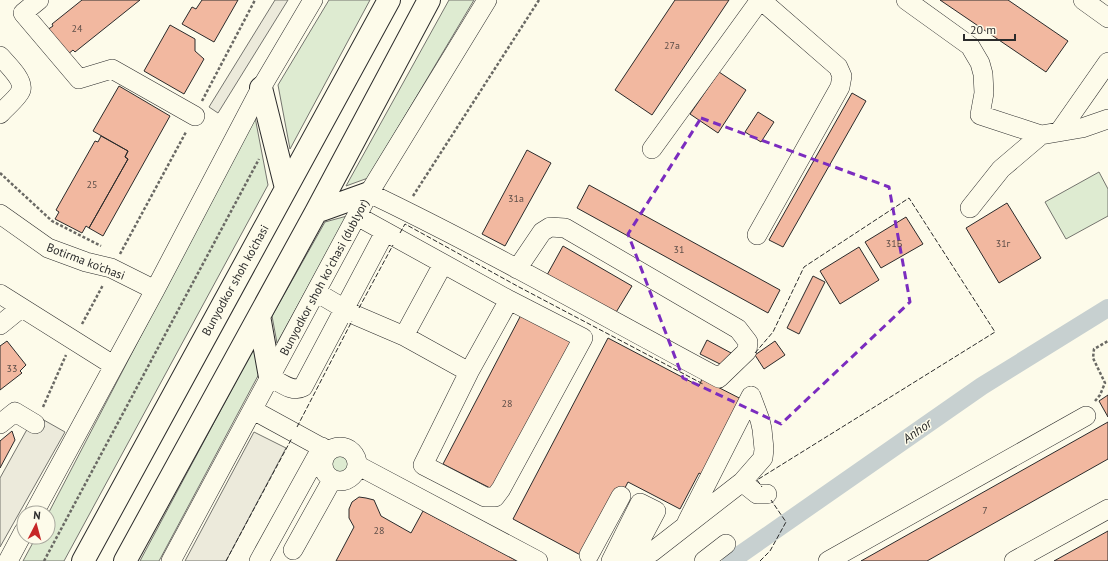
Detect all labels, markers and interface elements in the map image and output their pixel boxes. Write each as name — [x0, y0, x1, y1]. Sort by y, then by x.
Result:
scale bar — [964, 16, 1015, 42]
house number: 24 — [72, 22, 83, 35]
text: 20 m — [970, 22, 996, 37]
house number: 27а — [664, 39, 680, 52]
house number: 25 — [87, 178, 97, 191]
house number: 31а — [508, 192, 524, 205]
street label: Bunyodkor shoh koʻchasi (dublyor) — [276, 196, 372, 358]
street label: Bunyodkor shoh ko'chasi — [198, 222, 272, 338]
house number: 31Б — [886, 237, 903, 250]
house number: 31г — [996, 237, 1011, 250]
street label: Botirma ko'chasi — [45, 239, 127, 283]
house number: 31 — [674, 243, 684, 256]
house number: 33 — [7, 362, 17, 375]
house number: 28 — [502, 397, 512, 410]
water label: Anhor — [898, 415, 935, 448]
house number: 7 — [982, 504, 988, 517]
north arrow — [16, 505, 56, 545]
text: N — [33, 508, 41, 522]
house number: 28 — [374, 524, 384, 537]

